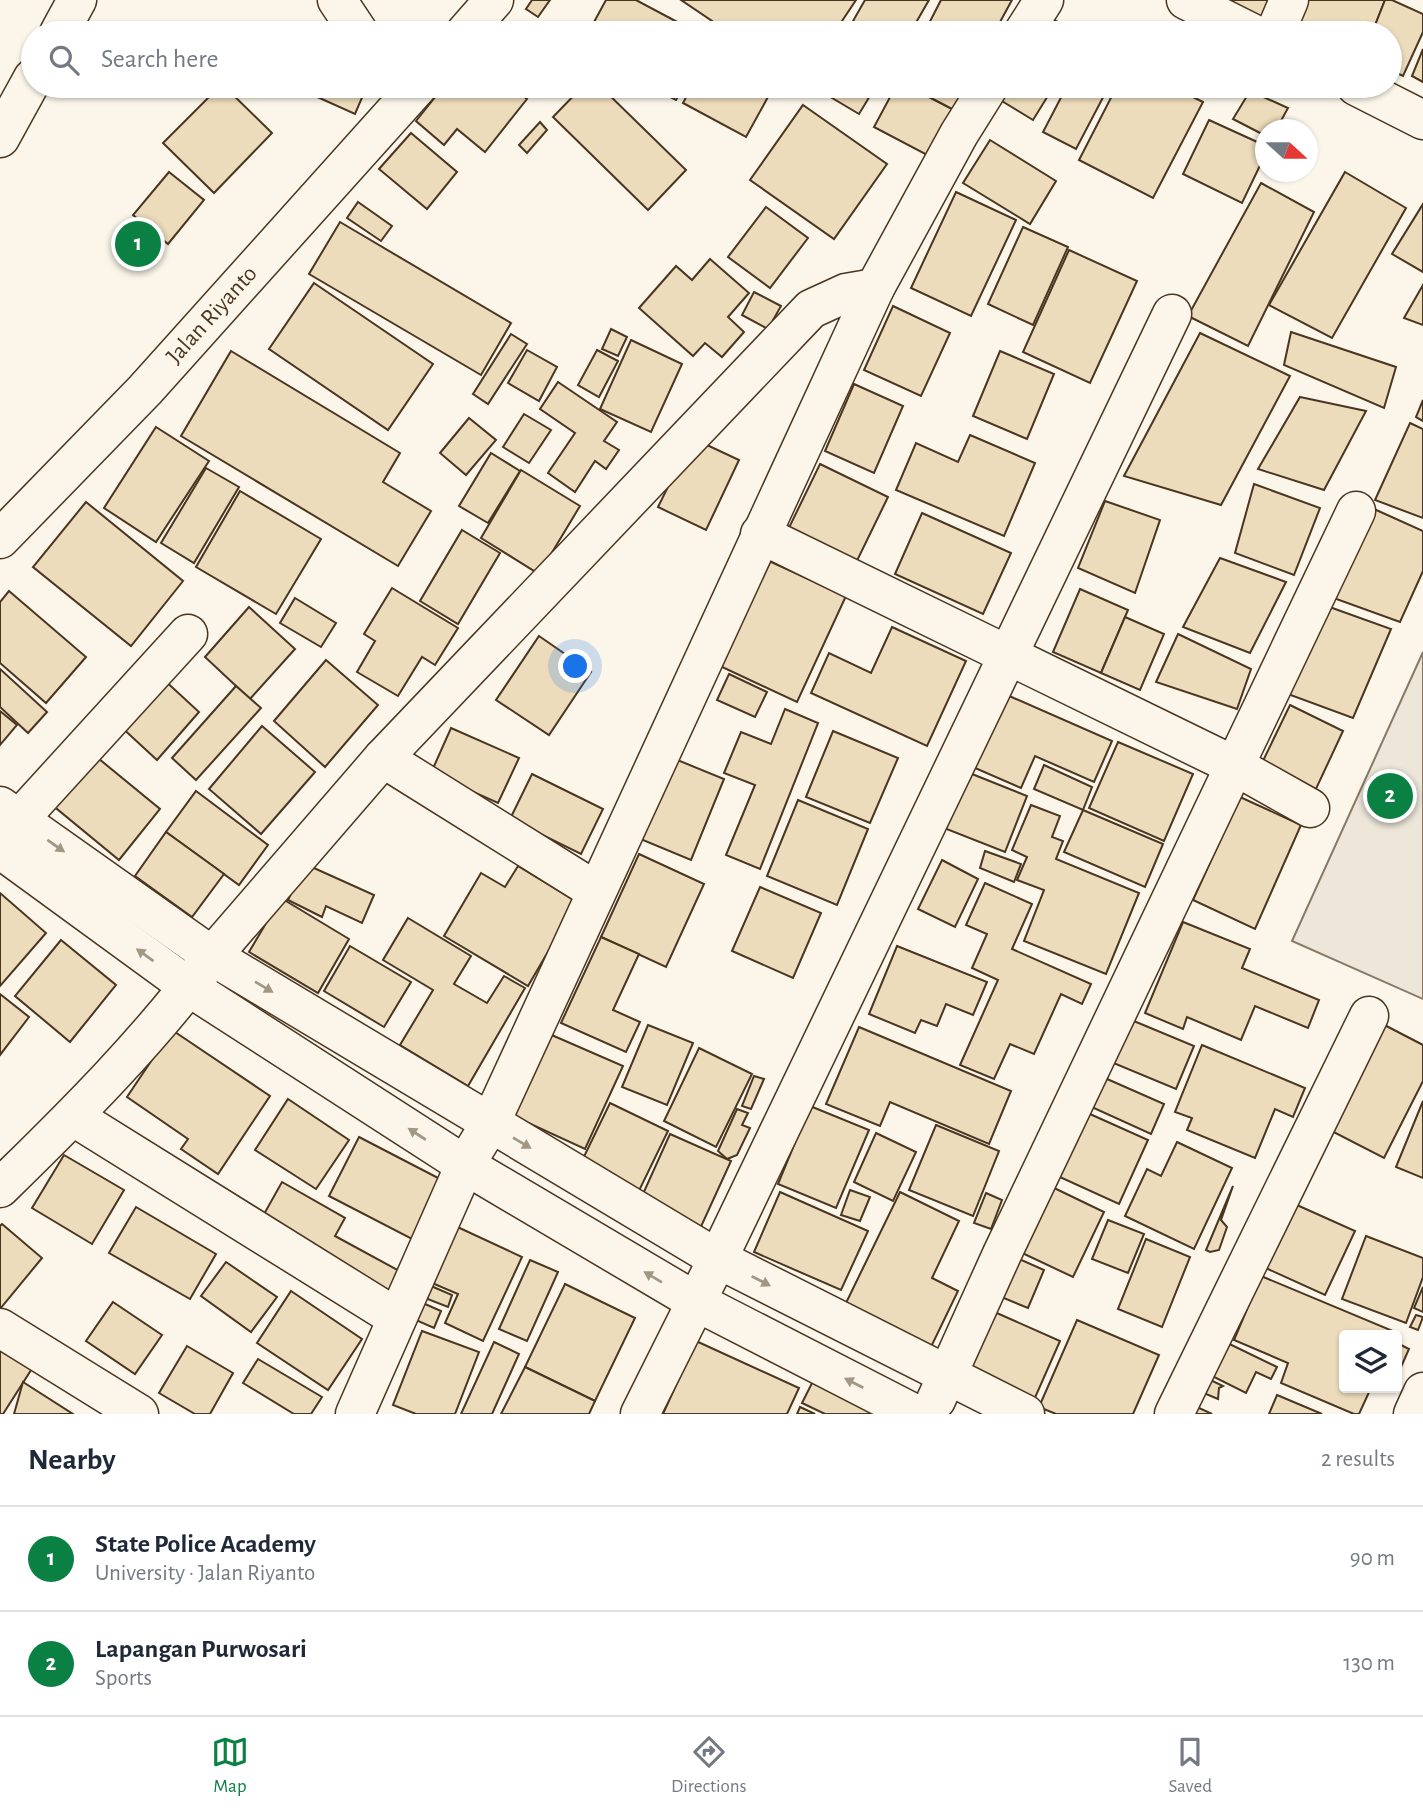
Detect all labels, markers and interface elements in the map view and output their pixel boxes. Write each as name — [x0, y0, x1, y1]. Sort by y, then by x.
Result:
search box — [21, 21, 1402, 98]
icon: search — [45, 41, 83, 79]
text: Search here — [101, 46, 219, 72]
north arrow — [1255, 119, 1318, 182]
pin: 1 — [115, 218, 161, 270]
street label: Jalan Riyanto — [162, 261, 262, 369]
your location — [558, 649, 592, 683]
pin: 2 — [1367, 770, 1413, 822]
one-way arrow — [47, 839, 65, 853]
one-way arrow — [136, 948, 154, 962]
one-way arrow — [254, 981, 273, 994]
one-way arrow — [407, 1127, 426, 1140]
one-way arrow — [512, 1136, 531, 1149]
one-way arrow — [644, 1270, 663, 1283]
one-way arrow — [751, 1276, 771, 1287]
map controls — [1339, 1330, 1402, 1393]
button: layers — [1339, 1330, 1402, 1393]
one-way arrow — [844, 1377, 864, 1388]
text: Nearby — [28, 1445, 116, 1475]
text: 2 results — [1321, 1448, 1395, 1471]
text: State Police Academy — [95, 1531, 316, 1557]
text: 1 — [47, 1547, 55, 1570]
text: 90 m — [1350, 1547, 1395, 1570]
text: University · Jalan Riyanto — [95, 1562, 315, 1585]
text: Lapangan Purwosari — [95, 1636, 307, 1662]
text: 2 — [46, 1652, 56, 1675]
text: 130 m — [1343, 1652, 1395, 1675]
text: Sports — [95, 1667, 152, 1690]
tab: Map — [211, 1733, 249, 1798]
tab: Directions — [671, 1733, 747, 1798]
tab: Saved — [1169, 1733, 1212, 1798]

